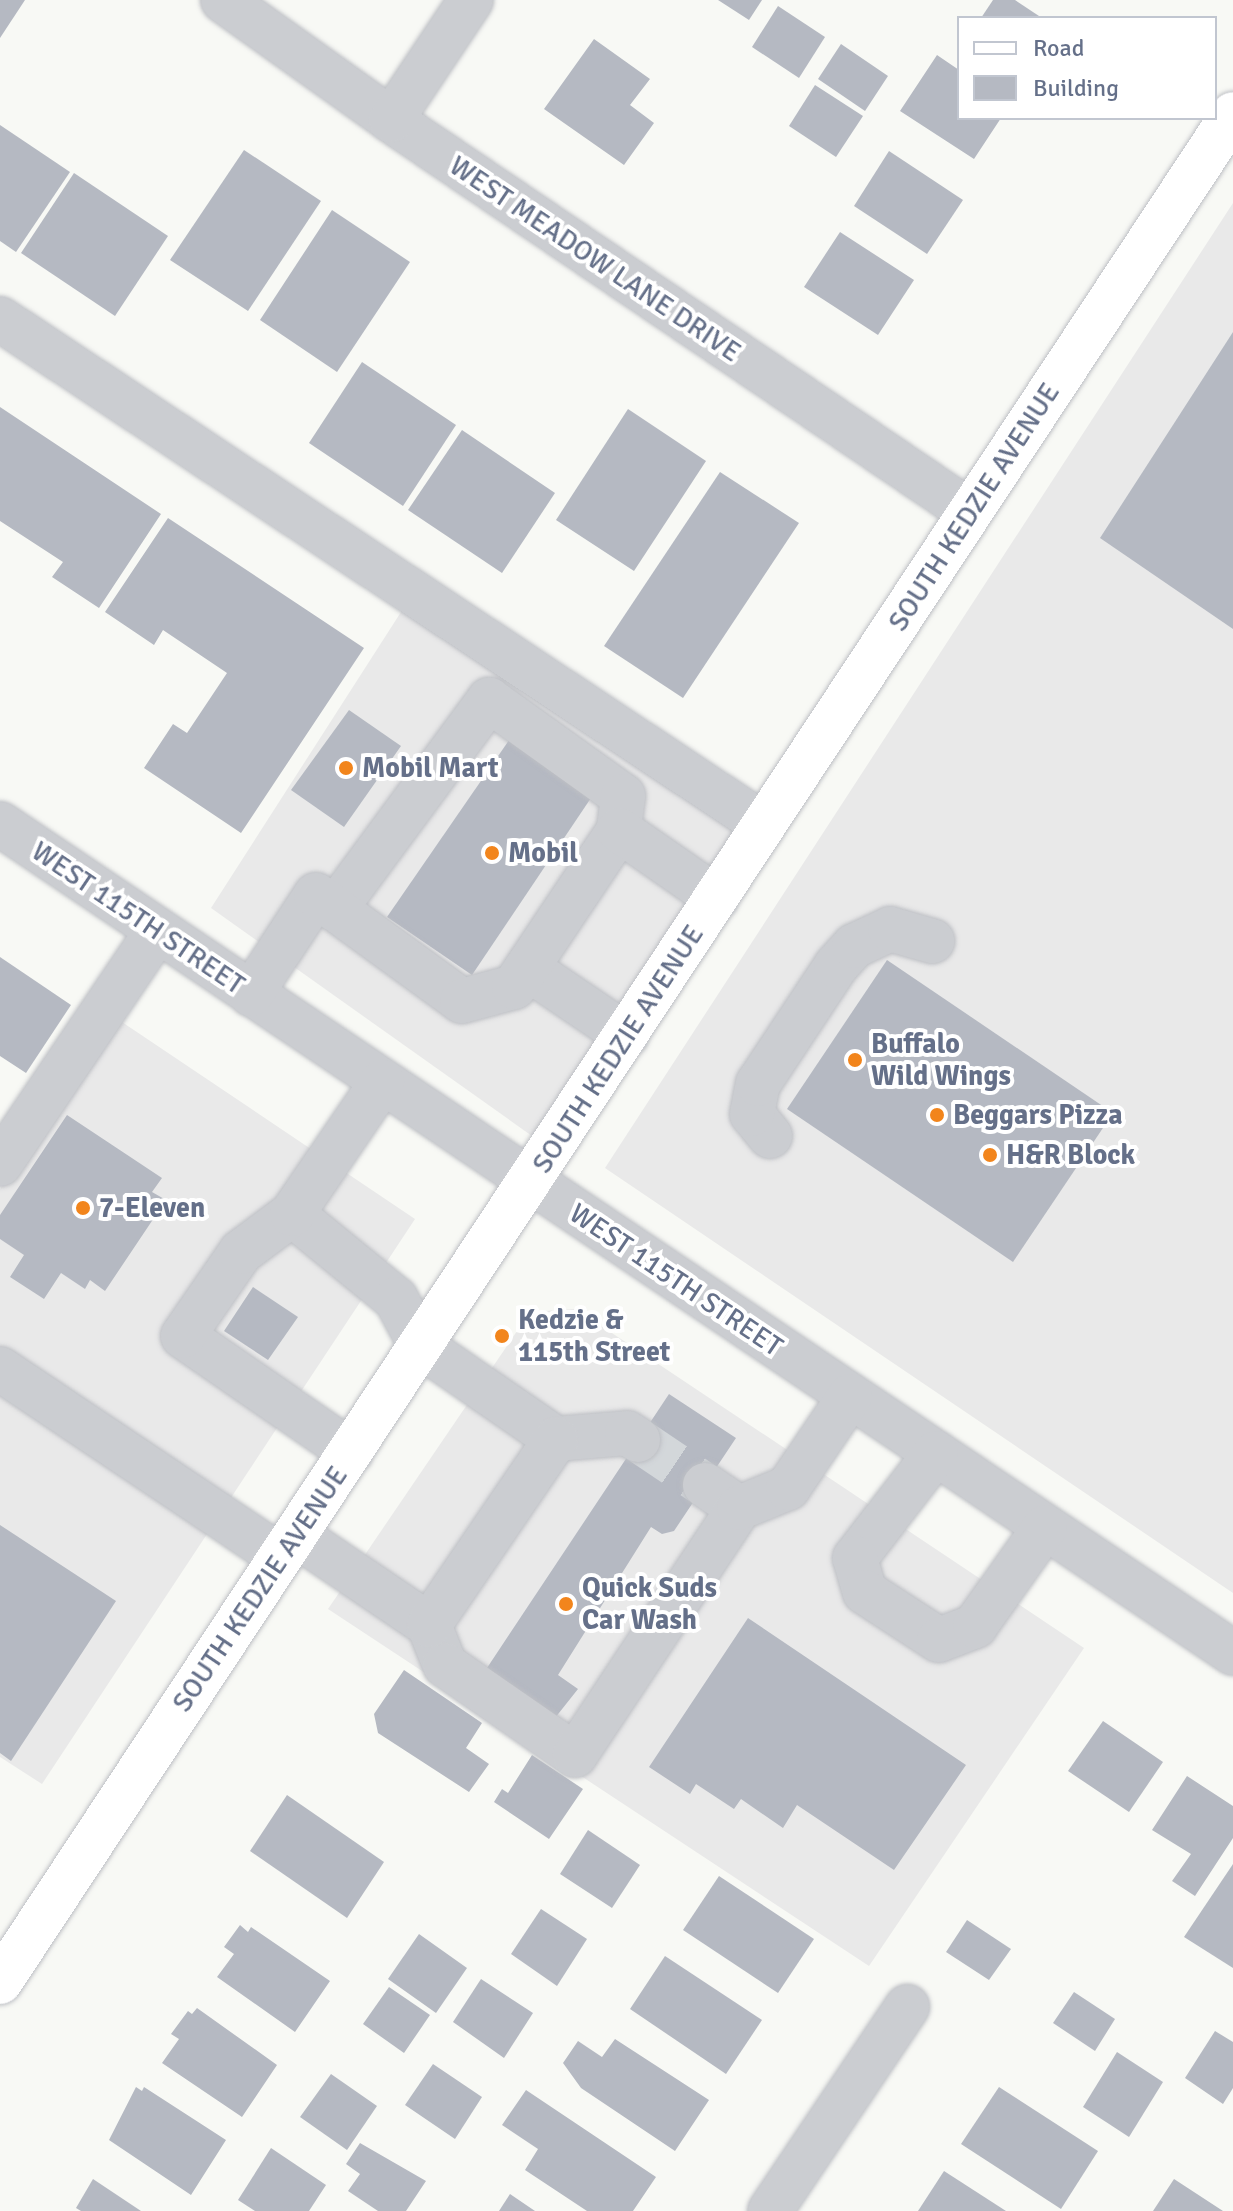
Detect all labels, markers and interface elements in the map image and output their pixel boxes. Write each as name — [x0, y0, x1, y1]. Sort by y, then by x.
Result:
legend — [957, 16, 1217, 120]
text: Road — [1033, 33, 1084, 63]
text: Building — [1033, 73, 1119, 103]
street label: WEST MEADOW LANE DRIVE — [443, 149, 747, 369]
street label: SOUTH KEDZIE AVENUE — [881, 377, 1067, 637]
place label: Mobil Mart — [362, 751, 499, 785]
marker: Mobil Mart — [337, 759, 355, 777]
street label: WEST 115TH STREET — [25, 834, 251, 1002]
place label: Mobil — [508, 836, 578, 870]
marker: Mobil — [483, 844, 501, 862]
street label: SOUTH KEDZIE AVENUE — [525, 919, 711, 1179]
place label: Buffalo Wild Wings — [871, 1027, 1011, 1093]
marker: Buffalo Wild Wings — [846, 1051, 864, 1069]
place label: Beggars Pizza — [953, 1098, 1123, 1132]
marker: Beggars Pizza — [928, 1106, 946, 1124]
place label: H&R Block — [1006, 1138, 1135, 1172]
marker: H&R Block — [981, 1146, 999, 1164]
place label: 7-Eleven — [99, 1191, 205, 1225]
street label: WEST 115TH STREET — [563, 1196, 789, 1364]
marker: 7-Eleven — [74, 1199, 92, 1217]
place label: Kedzie & 115th Street — [518, 1303, 670, 1369]
marker: Kedzie & 115th Street — [493, 1327, 511, 1345]
street label: SOUTH KEDZIE AVENUE — [165, 1460, 355, 1718]
place label: Quick Suds Car Wash — [582, 1571, 717, 1637]
marker: Quick Suds Car Wash — [557, 1595, 575, 1613]

